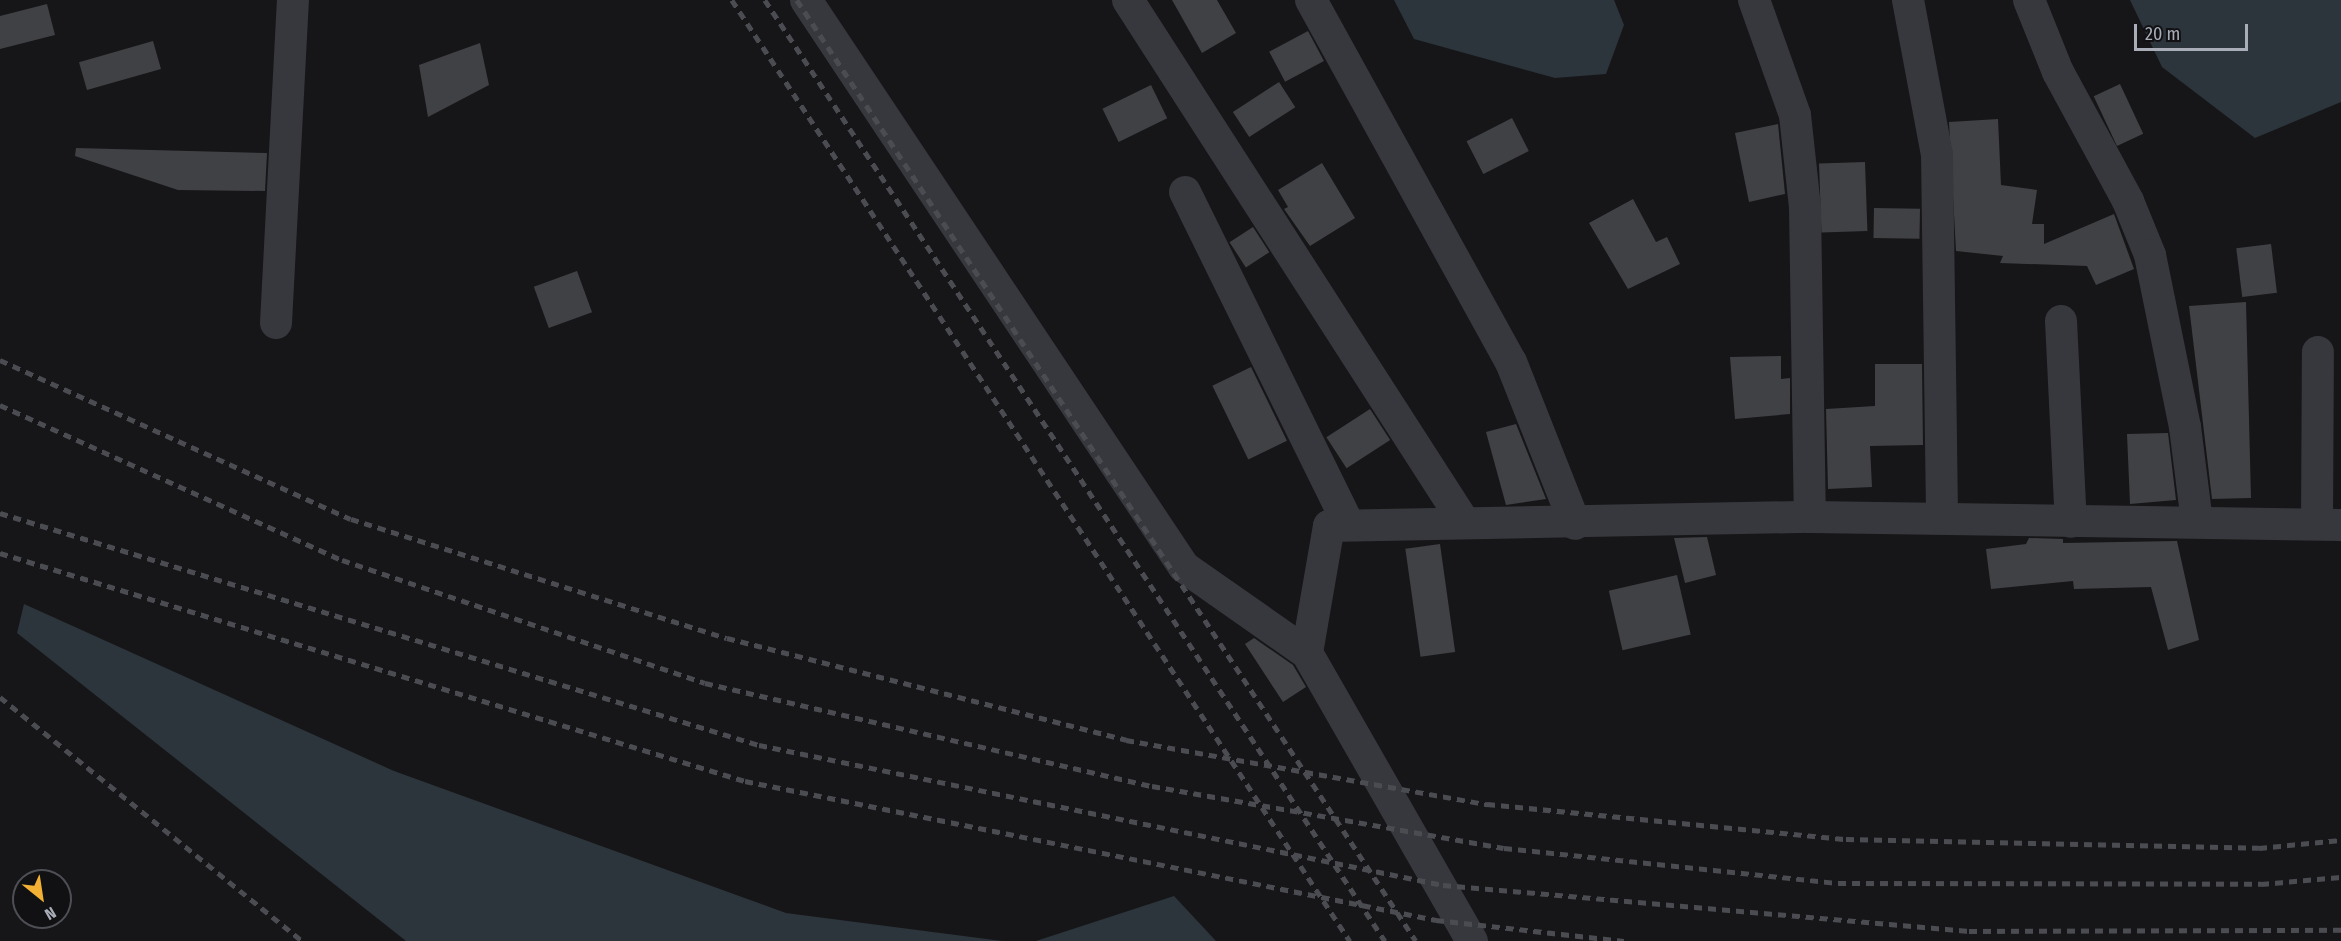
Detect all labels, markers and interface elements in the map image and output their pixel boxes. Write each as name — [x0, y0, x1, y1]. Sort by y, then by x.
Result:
scale bar — [2137, 12, 2251, 50]
text: 20 m — [2145, 23, 2180, 45]
north arrow — [12, 869, 72, 929]
text: N — [41, 903, 59, 924]

